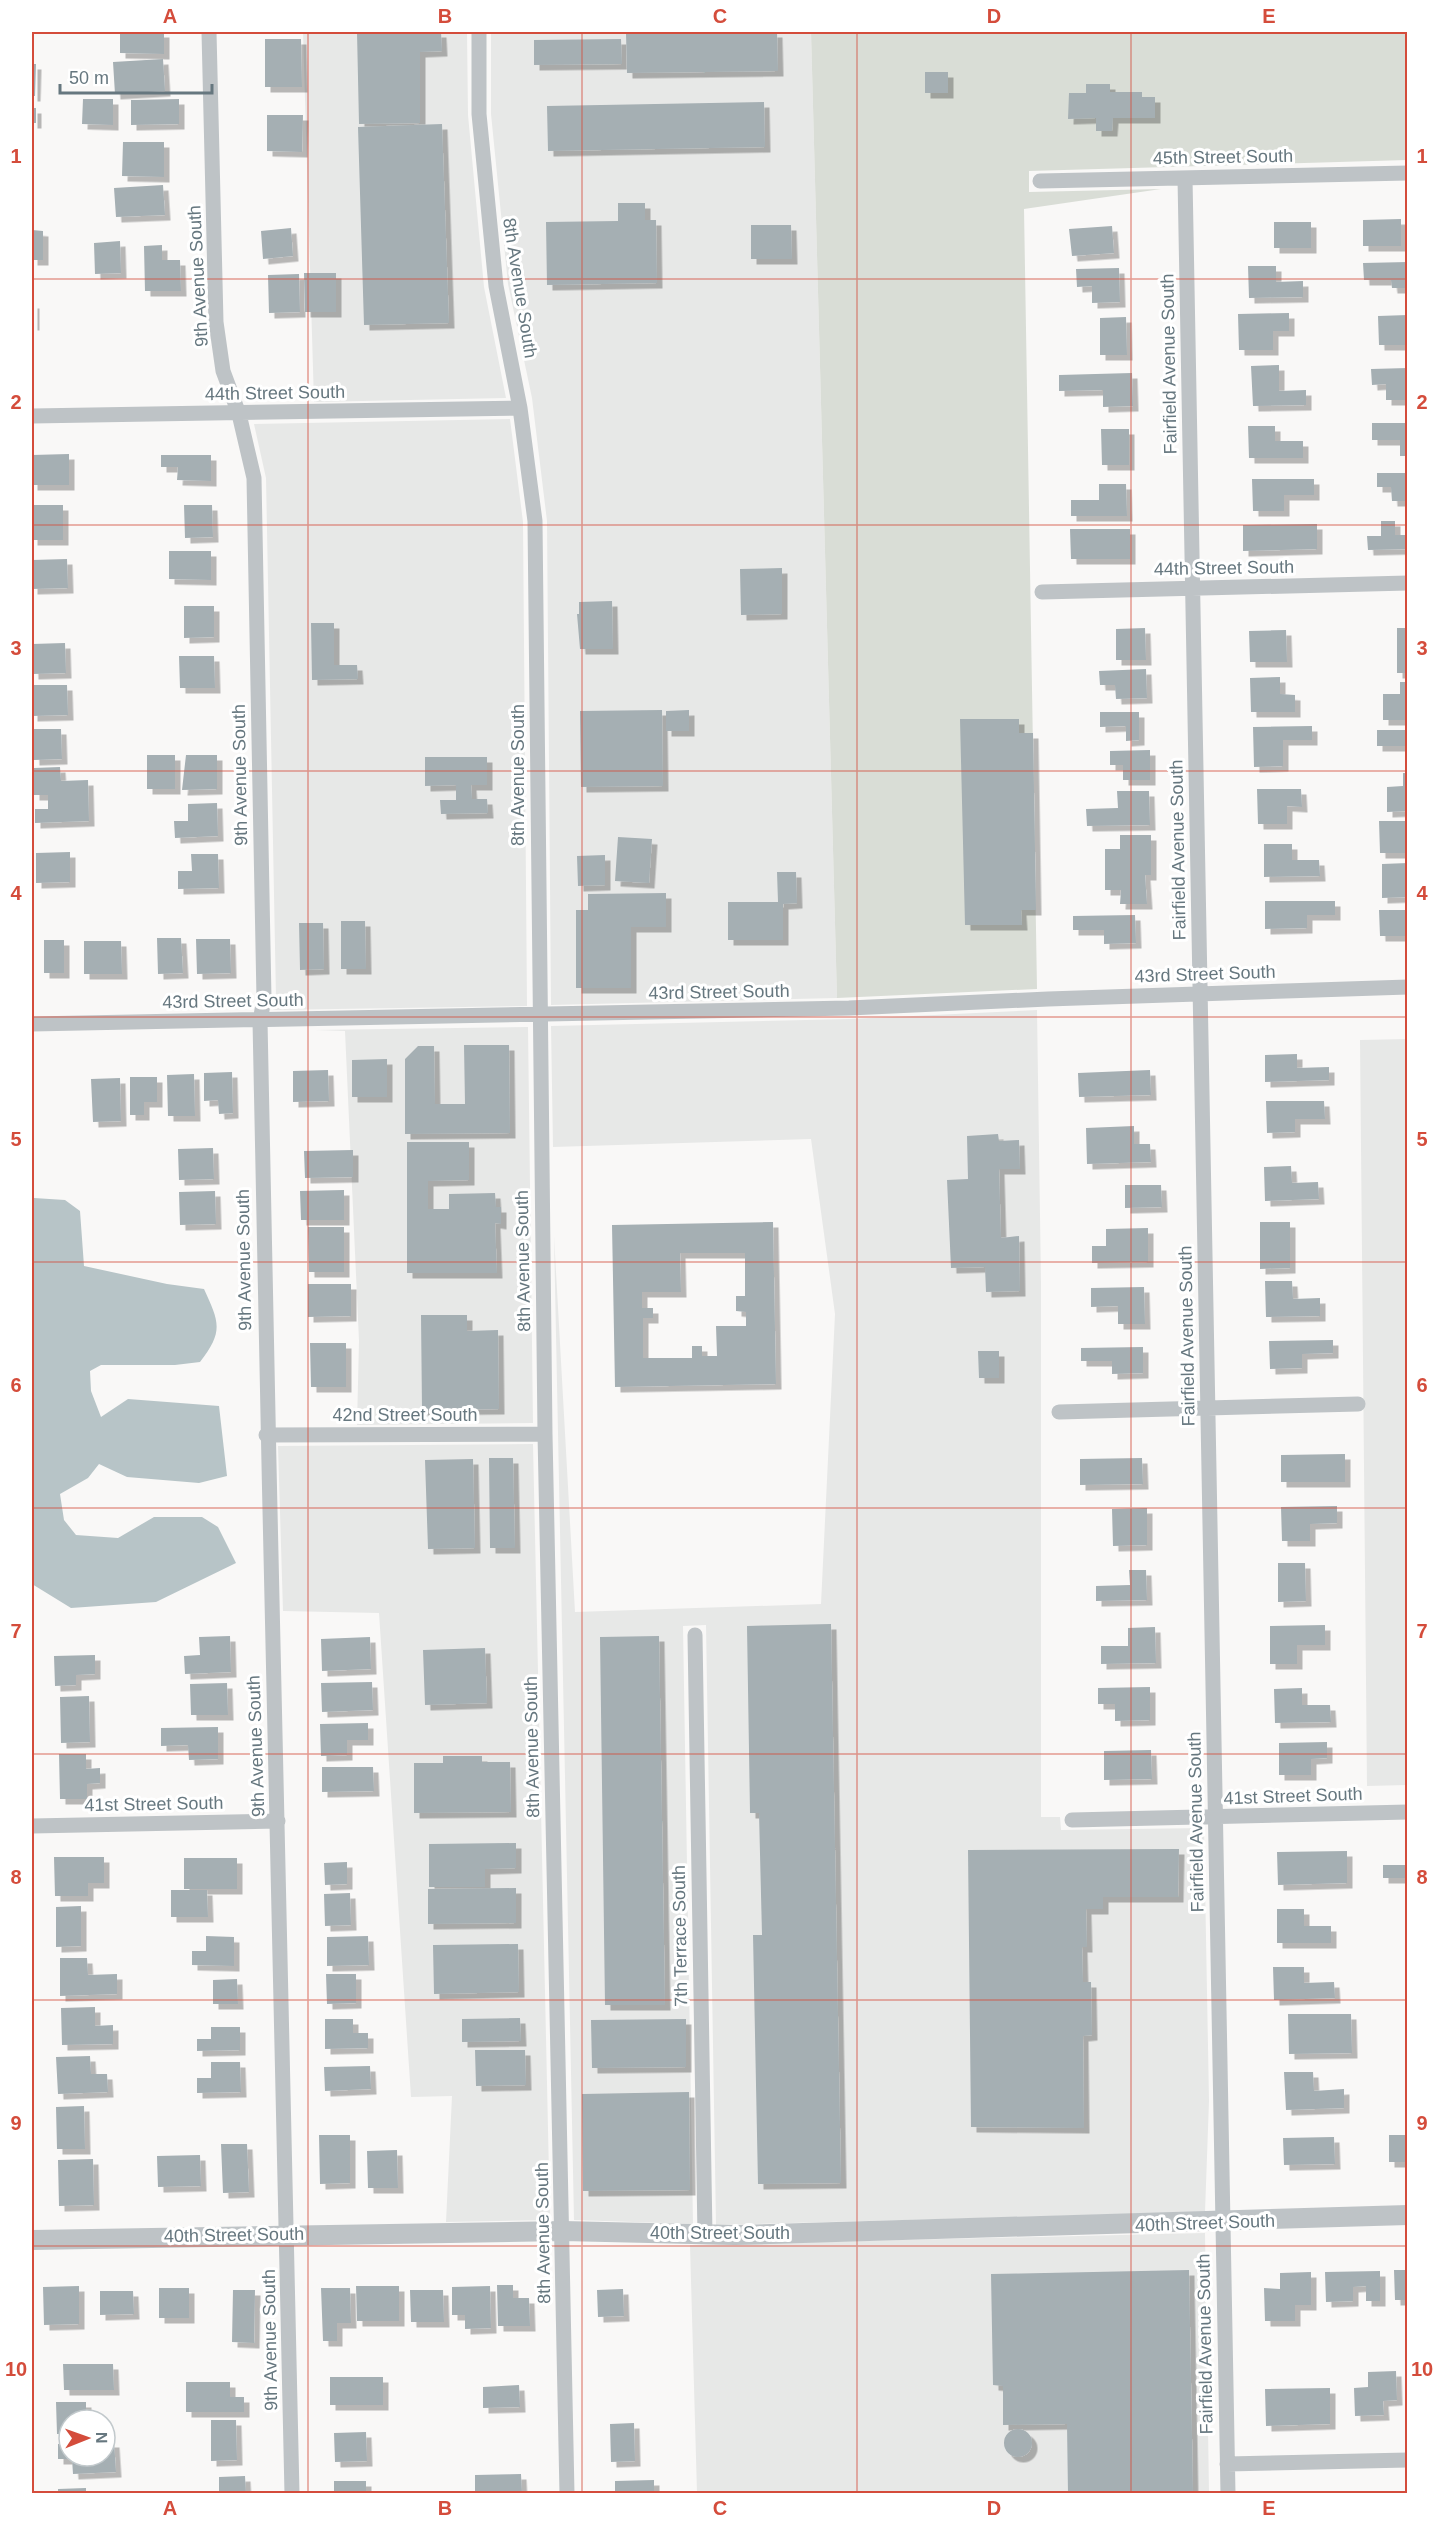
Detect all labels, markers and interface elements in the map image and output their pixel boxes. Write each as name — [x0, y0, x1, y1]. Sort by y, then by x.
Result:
text: A — [163, 5, 177, 27]
text: B — [438, 5, 452, 27]
text: C — [713, 5, 727, 27]
text: D — [987, 5, 1001, 27]
text: E — [1262, 5, 1276, 27]
scale bar — [60, 57, 212, 95]
text: 50 m — [69, 68, 109, 88]
text: 1 — [10, 145, 22, 167]
text: 1 — [1416, 145, 1428, 167]
street label: 45th Street South — [1153, 146, 1293, 168]
street label: 9th Avenue South — [184, 205, 212, 347]
street label: 8th Avenue South — [499, 216, 541, 360]
street label: Fairfield Avenue South — [1157, 273, 1181, 455]
street label: 44th Street South — [205, 382, 345, 404]
text: 2 — [10, 391, 22, 413]
text: 2 — [1416, 391, 1428, 413]
street label: 44th Street South — [1154, 557, 1294, 579]
text: 3 — [10, 637, 22, 659]
text: 3 — [1416, 637, 1428, 659]
street label: 9th Avenue South — [229, 704, 251, 846]
street label: 8th Avenue South — [508, 704, 528, 846]
street label: Fairfield Avenue South — [1166, 759, 1190, 941]
text: 4 — [10, 882, 22, 904]
text: 4 — [1416, 882, 1428, 904]
street label: 43rd Street South — [1134, 962, 1276, 986]
street label: 43rd Street South — [648, 981, 790, 1003]
street label: 43rd Street South — [162, 990, 304, 1012]
text: 5 — [10, 1128, 22, 1150]
text: 5 — [1416, 1128, 1428, 1150]
street label: 9th Avenue South — [233, 1189, 255, 1331]
street label: 8th Avenue South — [512, 1190, 534, 1332]
street label: Fairfield Avenue South — [1175, 1245, 1199, 1427]
text: 6 — [10, 1374, 22, 1396]
text: 6 — [1416, 1374, 1428, 1396]
street label: 42nd Street South — [332, 1405, 478, 1425]
text: 7 — [10, 1620, 22, 1642]
text: 7 — [1416, 1620, 1428, 1642]
street label: 9th Avenue South — [244, 1675, 268, 1817]
street label: 8th Avenue South — [521, 1676, 543, 1818]
street label: Fairfield Avenue South — [1184, 1731, 1208, 1913]
street label: 41st Street South — [1223, 1784, 1363, 1808]
street label: 41st Street South — [84, 1793, 224, 1815]
street label: 7th Terrace South — [669, 1865, 691, 2007]
text: 8 — [10, 1866, 22, 1888]
text: 8 — [1416, 1866, 1428, 1888]
text: 9 — [10, 2112, 22, 2134]
text: 9 — [1416, 2112, 1428, 2134]
street label: 8th Avenue South — [532, 2162, 554, 2304]
street label: 40th Street South — [1135, 2211, 1275, 2235]
street label: 40th Street South — [650, 2223, 790, 2243]
street label: 40th Street South — [164, 2224, 304, 2246]
street label: Fairfield Avenue South — [1193, 2253, 1217, 2435]
street label: 9th Avenue South — [259, 2269, 281, 2411]
text: 10 — [5, 2358, 27, 2380]
text: 10 — [1411, 2358, 1433, 2380]
north arrow — [57, 2408, 117, 2468]
text: N — [93, 2432, 110, 2444]
text: A — [163, 2497, 177, 2519]
text: B — [438, 2497, 452, 2519]
text: C — [713, 2497, 727, 2519]
text: D — [987, 2497, 1001, 2519]
text: E — [1262, 2497, 1276, 2519]

